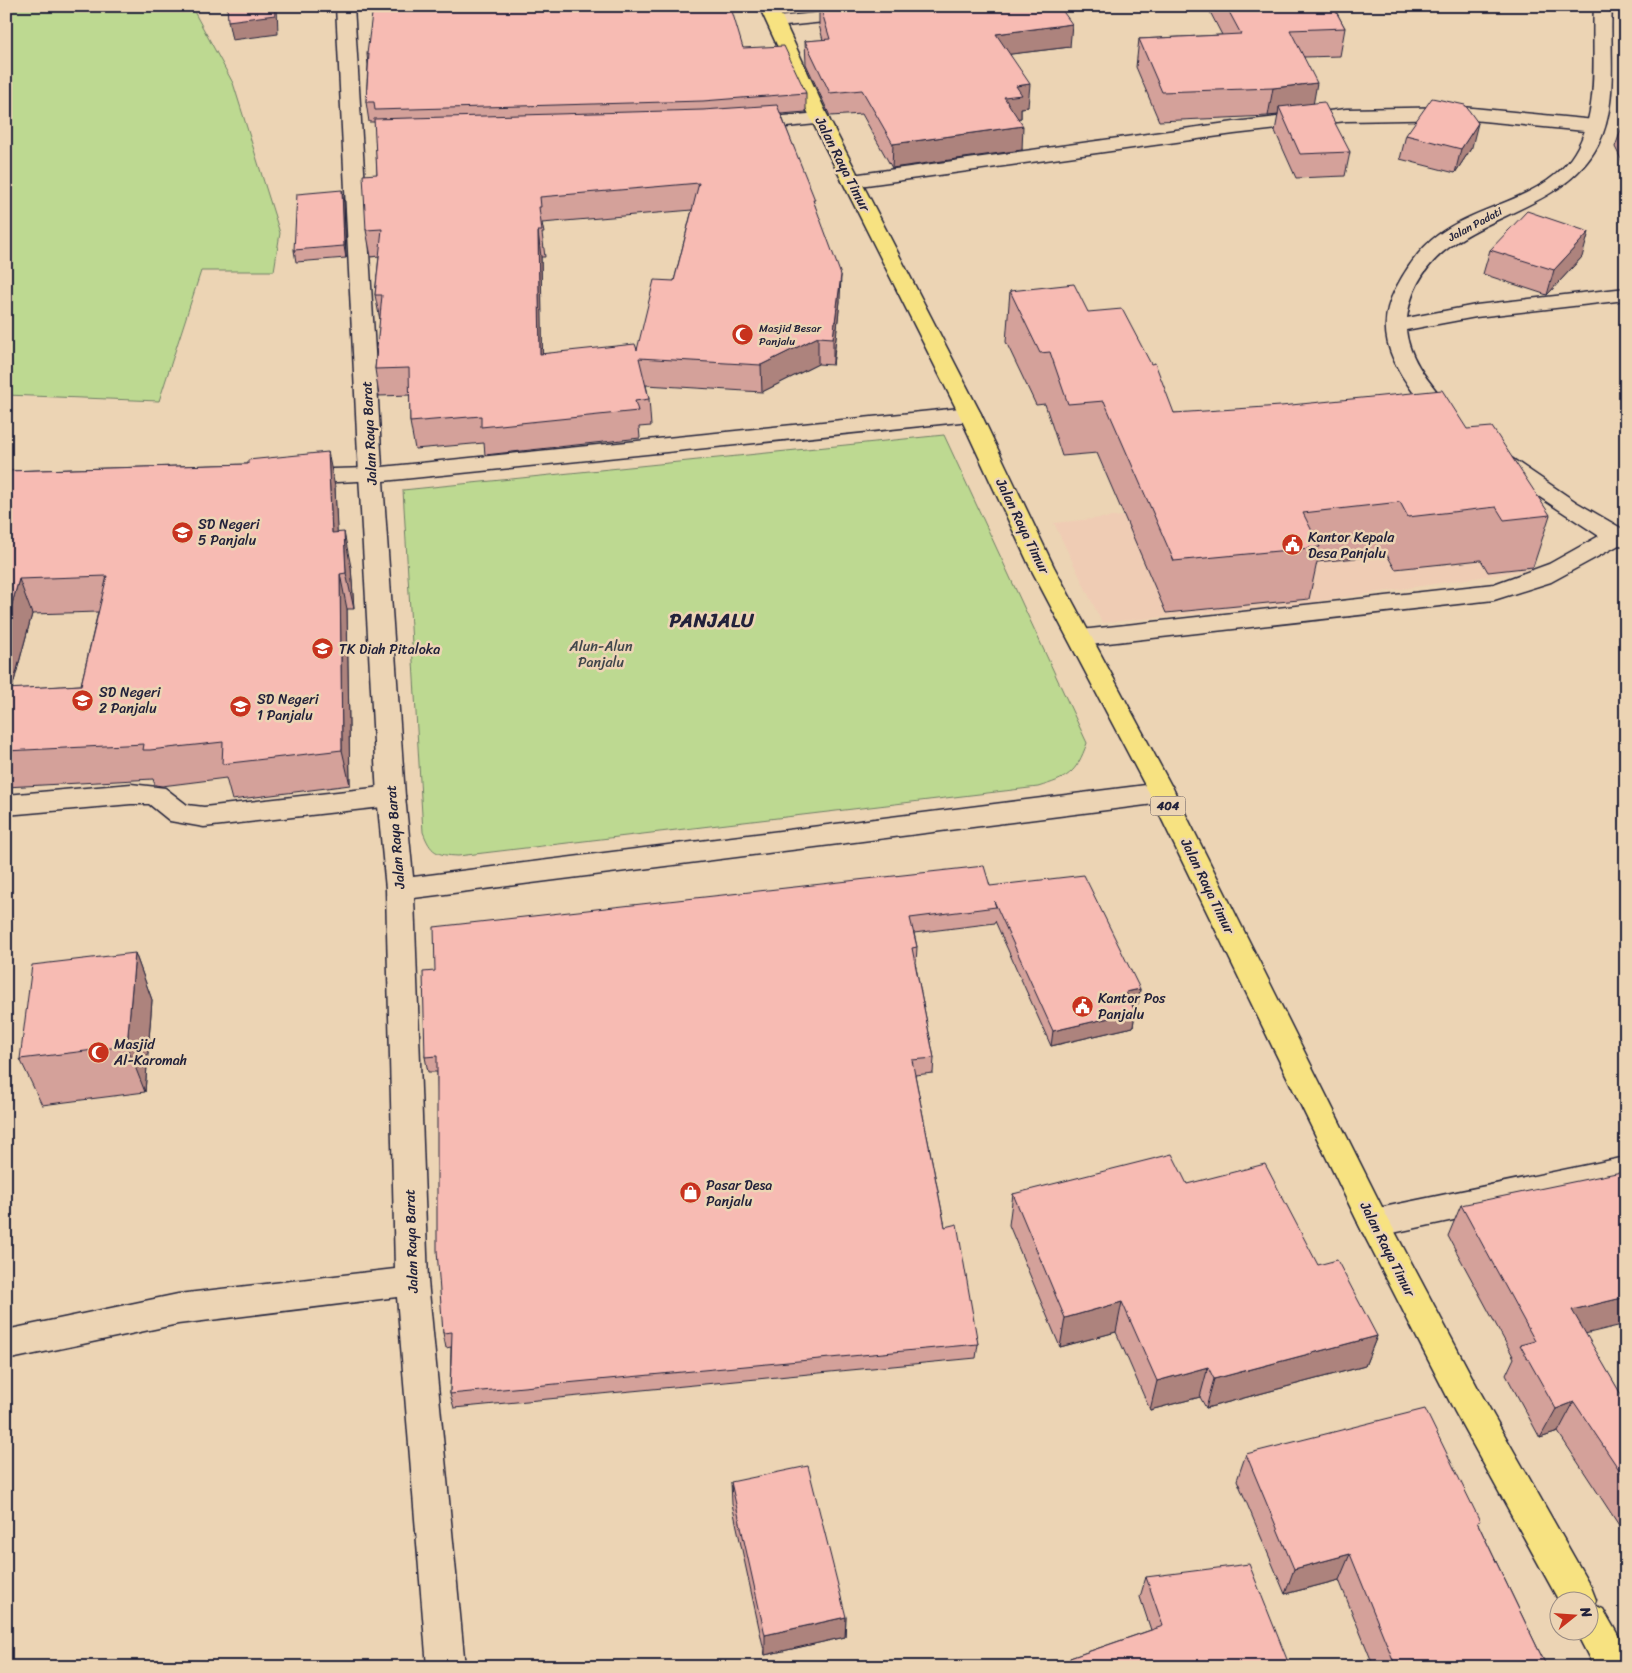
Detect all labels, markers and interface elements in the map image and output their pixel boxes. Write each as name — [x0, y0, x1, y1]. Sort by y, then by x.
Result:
street label: Jalan Raya Timur — [807, 111, 878, 217]
street label: Jalan Padati — [1444, 202, 1507, 247]
place label: Masjid Besar Panjalu — [759, 319, 823, 351]
mosque icon: Masjid Besar Panjalu — [731, 322, 755, 346]
street label: Jalan Raya Barat — [354, 380, 385, 487]
street label: Jalan Raya Timur — [988, 473, 1057, 580]
place label: SD Negeri 5 Panjalu — [198, 512, 261, 553]
school or university icon: SD Negeri 5 Panjalu — [170, 520, 194, 544]
place label: Kantor Kepala Desa Panjalu — [1308, 525, 1395, 566]
public building icon: Kantor Kepala Desa Panjalu — [1280, 533, 1304, 557]
district label: PANJALU — [669, 604, 755, 637]
park label: Alun-Alun Panjalu — [569, 634, 633, 675]
school or university icon: TK Diah Pitaloka — [311, 637, 335, 661]
place label: TK Diah Pitaloka — [339, 637, 440, 662]
place label: SD Negeri 2 Panjalu — [99, 680, 162, 721]
place label: SD Negeri 1 Panjalu — [257, 687, 320, 728]
school or university icon: SD Negeri 2 Panjalu — [71, 688, 95, 712]
school or university icon: SD Negeri 1 Panjalu — [229, 695, 253, 719]
street label: Jalan Raya Barat — [379, 784, 413, 891]
road number: 404 — [1150, 796, 1186, 816]
street label: Jalan Raya Timur — [1173, 833, 1242, 940]
place label: Kantor Pos Panjalu — [1098, 986, 1166, 1027]
public building icon: Kantor Pos Panjalu — [1070, 994, 1094, 1018]
place label: Masjid Al-Karomah — [113, 1032, 187, 1073]
mosque icon: Masjid Al-Karomah — [86, 1040, 110, 1064]
place label: Pasar Desa Panjalu — [706, 1173, 772, 1214]
shop icon: Pasar Desa Panjalu — [678, 1181, 702, 1205]
street label: Jalan Raya Barat — [397, 1189, 426, 1294]
street label: Jalan Raya Timur — [1352, 1196, 1423, 1302]
north arrow — [1550, 1590, 1600, 1640]
text: N — [1572, 1603, 1599, 1621]

